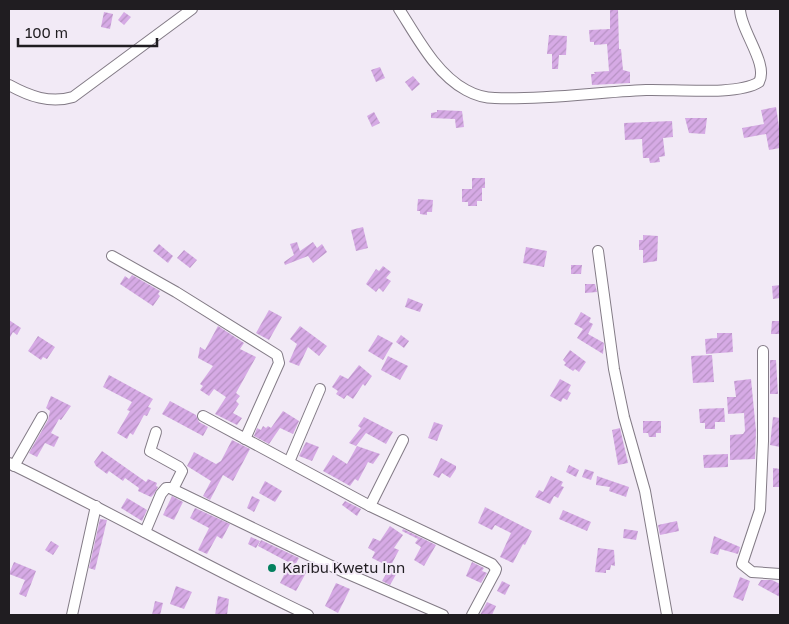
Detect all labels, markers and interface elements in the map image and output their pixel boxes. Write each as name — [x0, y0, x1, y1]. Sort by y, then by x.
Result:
scale bar — [18, 15, 156, 47]
text: 100 m — [25, 23, 68, 41]
place label: Karibu Kwetu Inn — [282, 558, 405, 576]
marker: Karibu Kwetu Inn — [266, 562, 278, 574]

